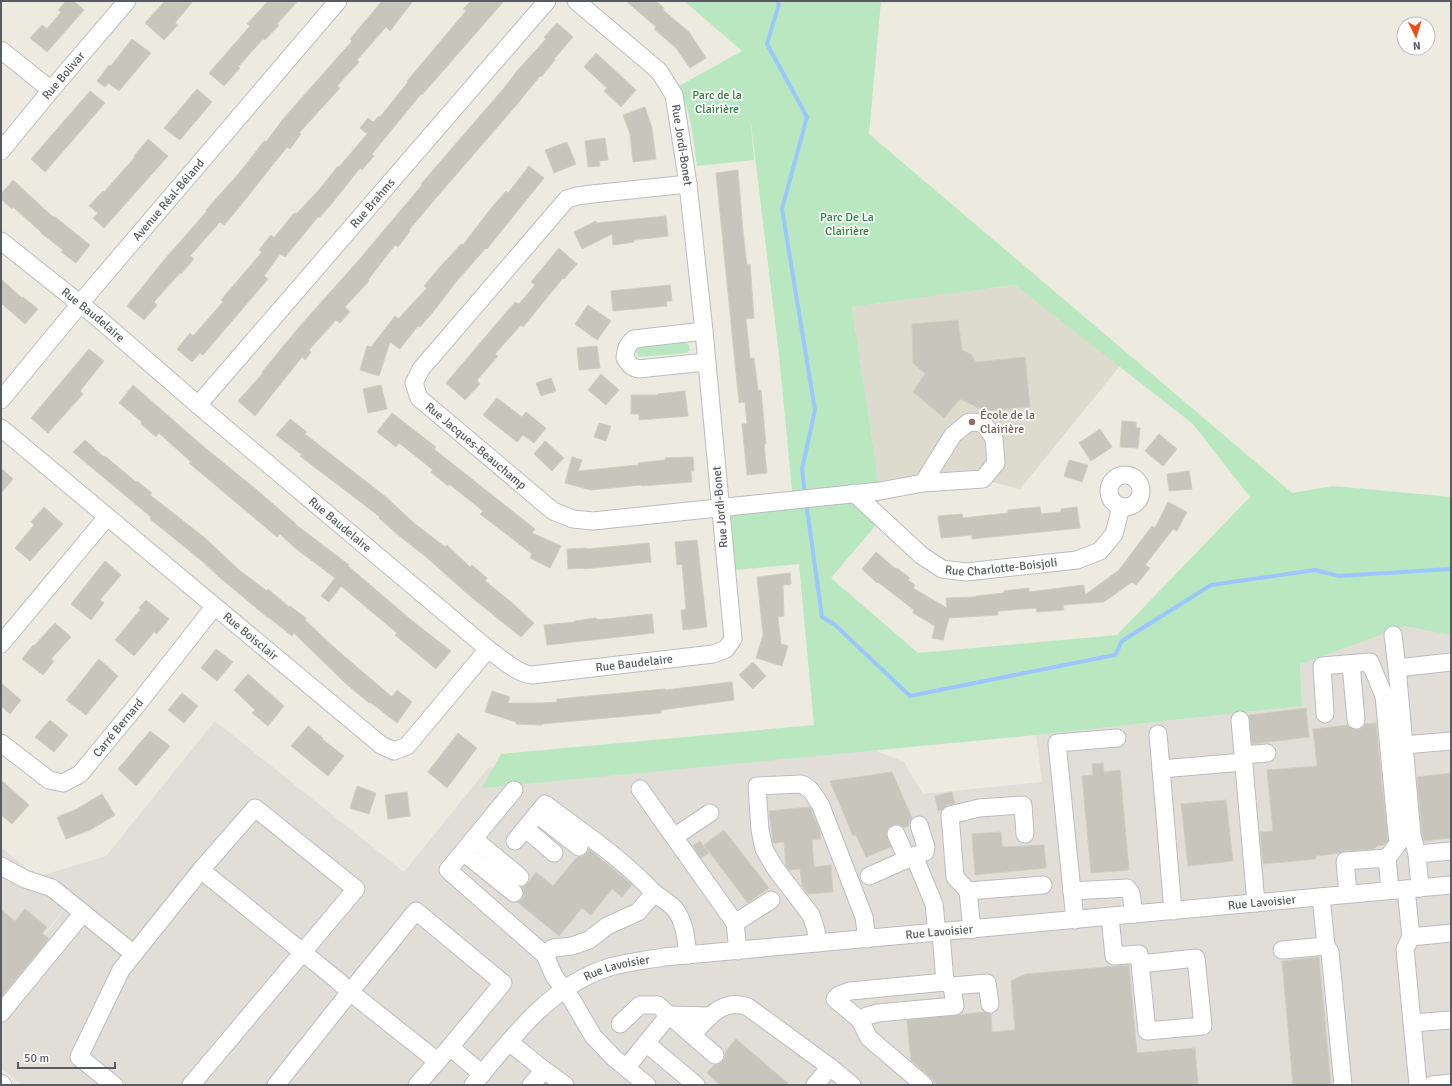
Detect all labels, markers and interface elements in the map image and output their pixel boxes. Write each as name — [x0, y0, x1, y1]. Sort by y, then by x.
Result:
north arrow — [1396, 16, 1436, 56]
text: N — [1412, 39, 1421, 52]
street label: Rue Bolivar — [39, 48, 89, 103]
park label: Parc de la Clairière — [692, 88, 742, 117]
street label: Rue Jordi-Bonet — [668, 103, 695, 187]
street label: Avenue Réal-Béland — [130, 156, 208, 244]
street label: Rue Brahms — [347, 175, 399, 231]
park label: Parc De La Clairière — [820, 210, 874, 239]
street label: Rue Baudelaire — [58, 285, 127, 346]
street label: Rue Jacques-Beauchamp — [422, 399, 529, 493]
place label: École de la Clairière — [980, 408, 1035, 437]
marker: École de la Clairière — [967, 417, 977, 427]
street label: Rue Jordi-Bonet — [709, 465, 732, 548]
street label: Rue Baudelaire — [305, 494, 374, 556]
street label: Rue Charlotte-Boisjoli — [944, 555, 1058, 580]
street label: Rue Boisclair — [220, 609, 281, 664]
street label: Rue Baudelaire — [595, 652, 674, 676]
street label: Carré Bernard — [90, 696, 147, 761]
street label: Rue Lavoisier — [1227, 892, 1297, 913]
street label: Rue Lavoisier — [905, 922, 974, 943]
street label: Rue Lavoisier — [581, 952, 651, 985]
scale bar — [18, 1044, 115, 1070]
text: 50 m — [24, 1051, 49, 1066]

